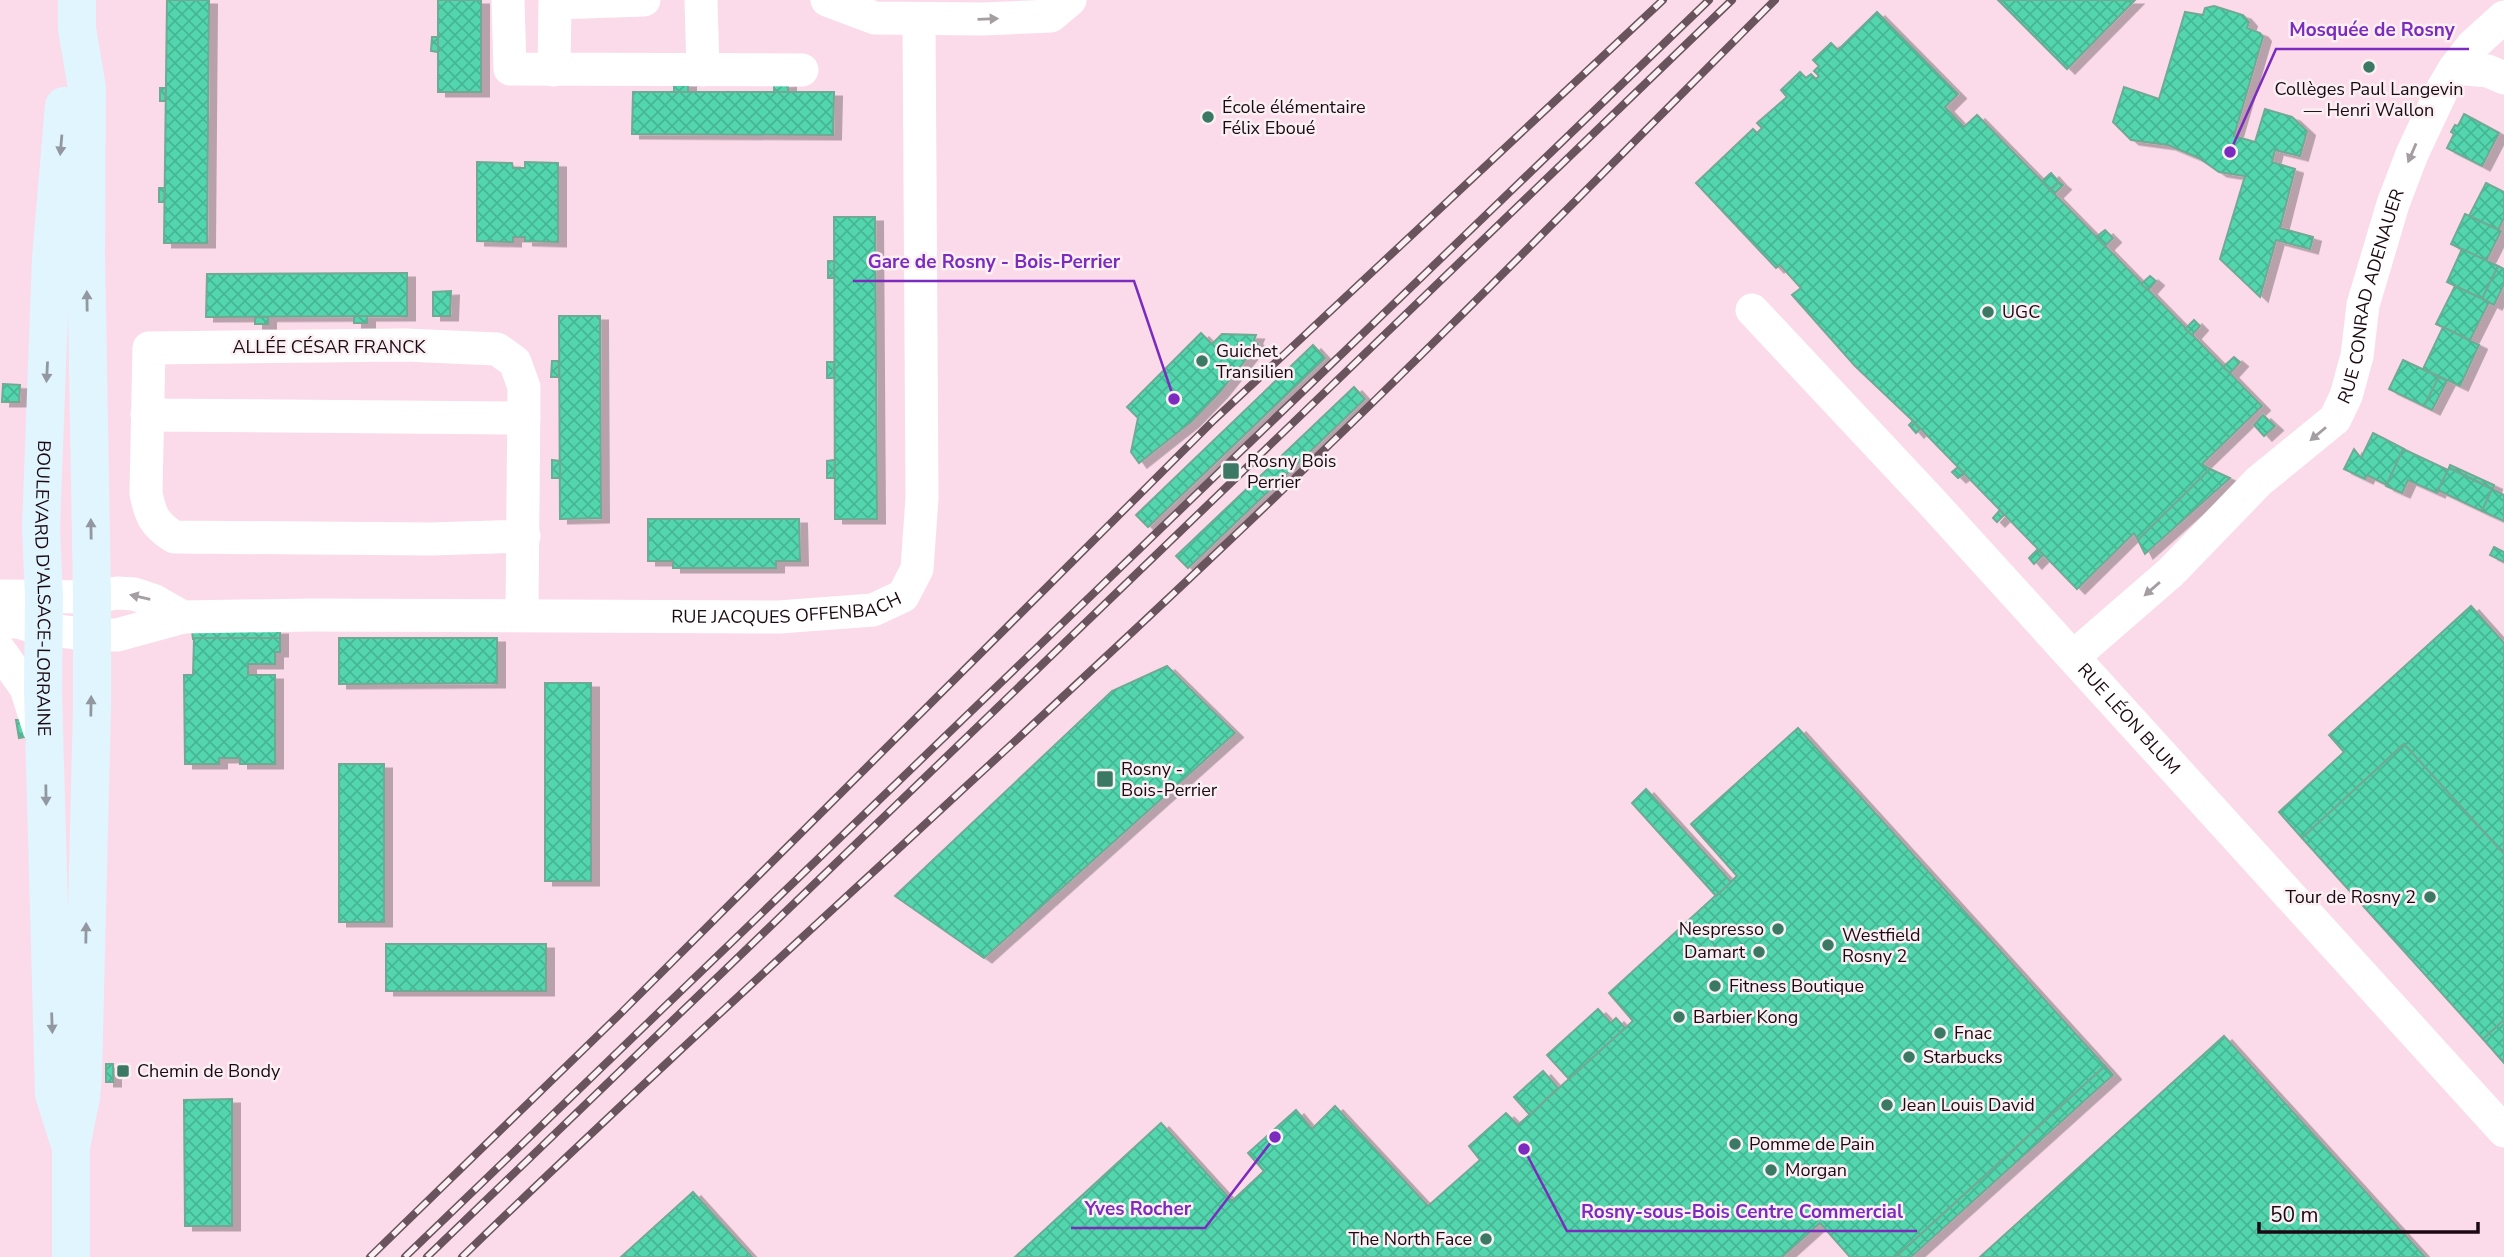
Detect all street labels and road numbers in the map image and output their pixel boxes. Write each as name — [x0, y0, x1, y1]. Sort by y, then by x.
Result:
street label: RUE CONRAD ADENAUER — [2332, 185, 2410, 408]
street label: ALLÉE CÉSAR FRANCK — [232, 335, 426, 359]
street label: BOULEVARD D'ALSACE-LORRAINE — [29, 440, 56, 737]
street label: RUE JACQUES OFFENBACH — [671, 586, 905, 629]
street label: RUE LÉON BLUM — [2072, 658, 2186, 779]

